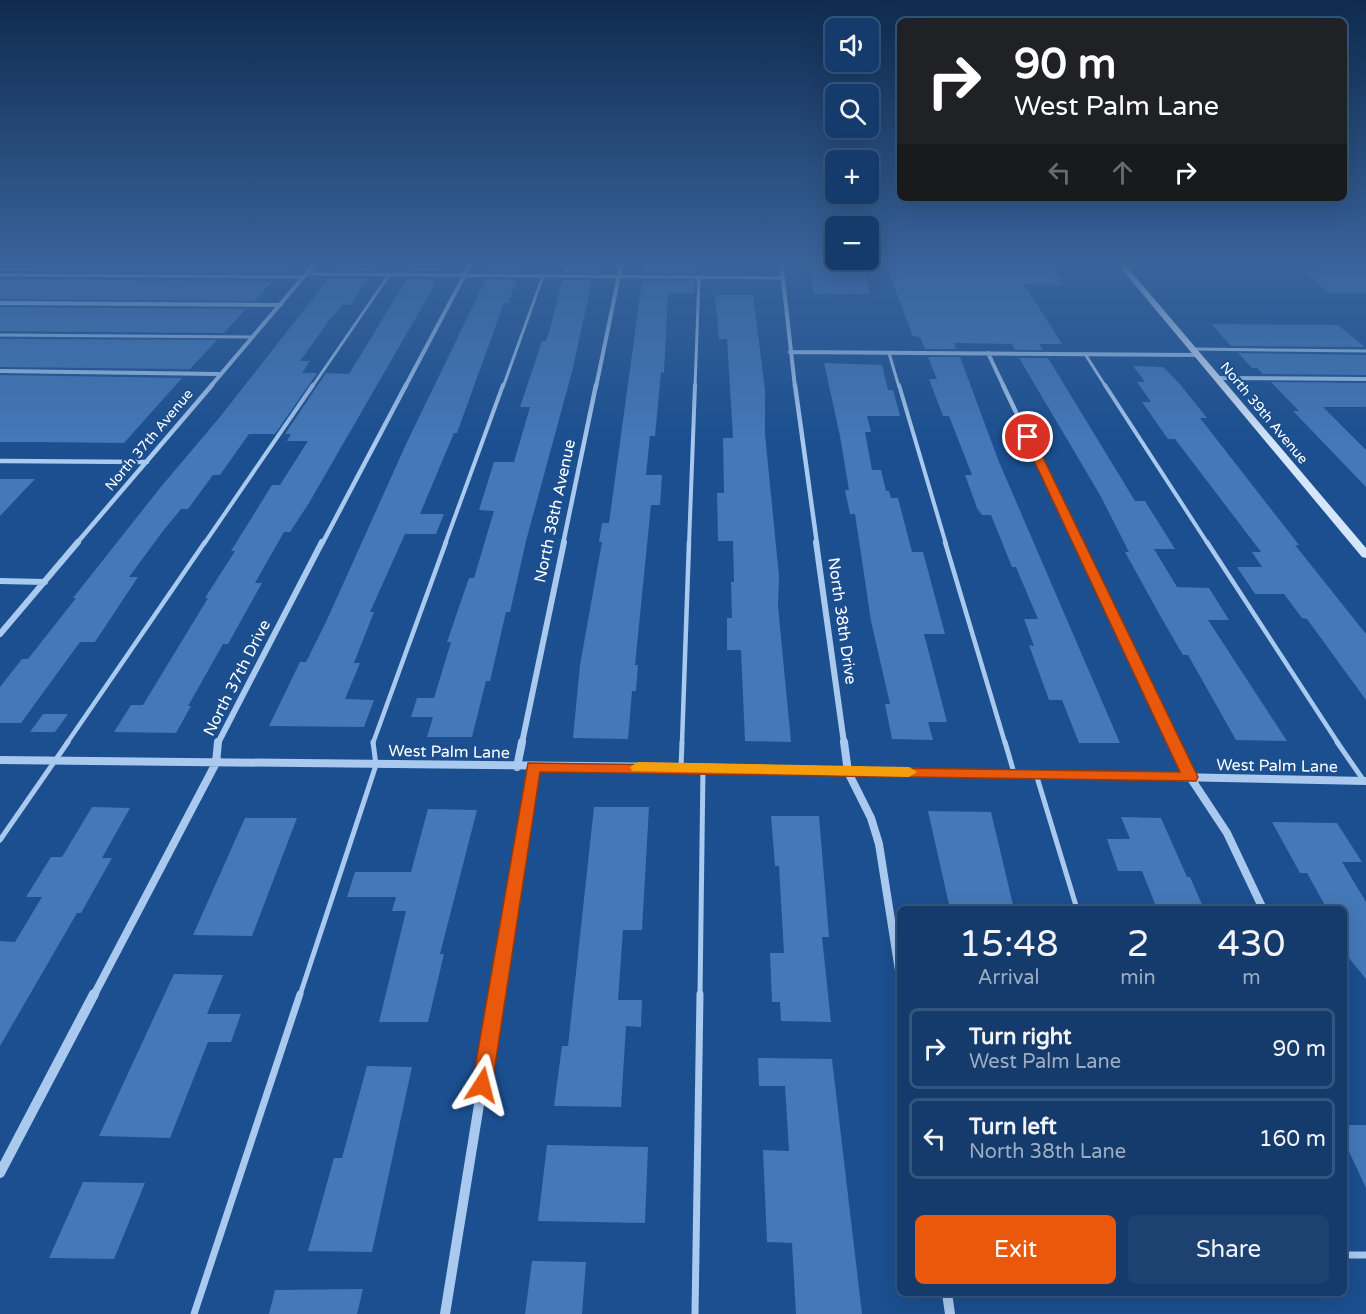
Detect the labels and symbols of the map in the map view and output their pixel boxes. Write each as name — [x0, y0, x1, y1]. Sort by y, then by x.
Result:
street label: North 39th Avenue — [1216, 359, 1312, 467]
street label: North 37th Avenue — [101, 386, 197, 494]
pin — [1002, 411, 1053, 462]
street label: North 38th Avenue — [530, 438, 580, 584]
street label: North 38th Drive — [823, 556, 861, 686]
street label: North 37th Drive — [199, 616, 275, 740]
street label: West Palm Lane — [388, 741, 510, 763]
street label: West Palm Lane — [1216, 755, 1338, 777]
position arrow — [450, 1053, 514, 1117]

